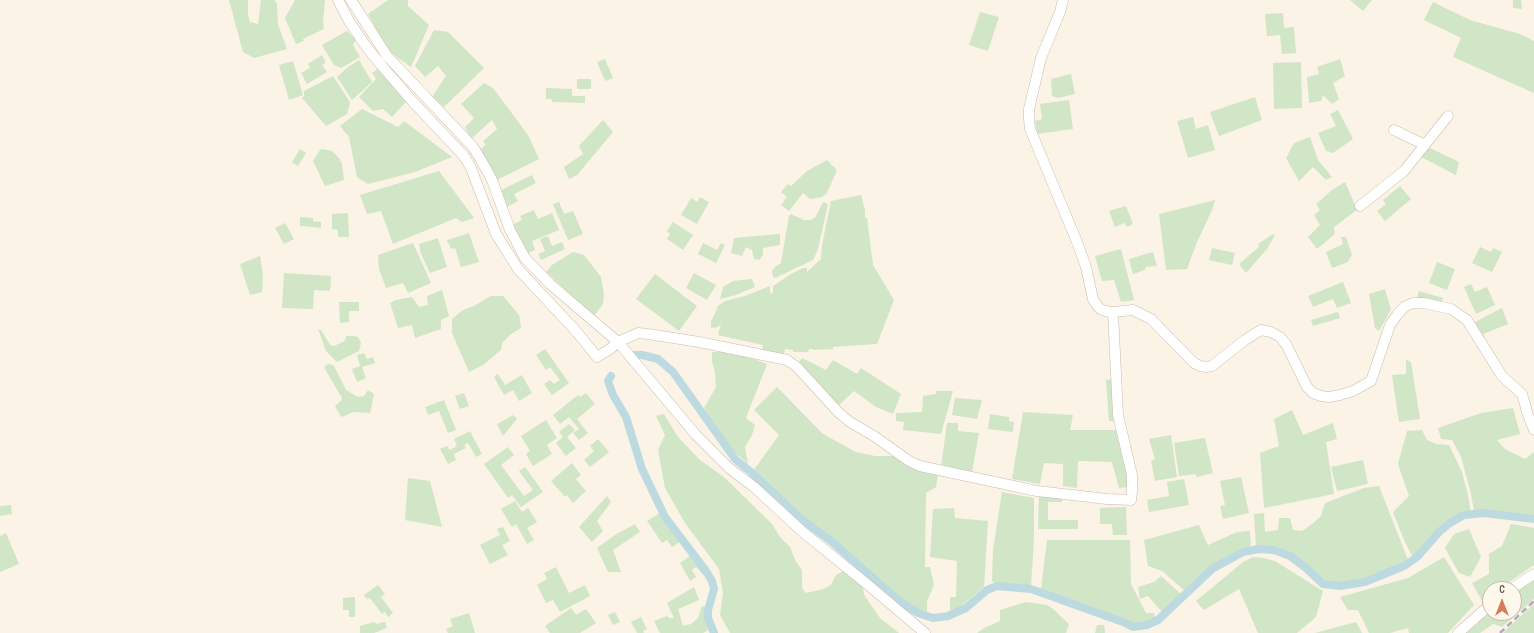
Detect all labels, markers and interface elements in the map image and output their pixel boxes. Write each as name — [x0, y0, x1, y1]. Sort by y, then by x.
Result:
north arrow — [1482, 581, 1522, 621]
text: С — [1499, 583, 1505, 596]

